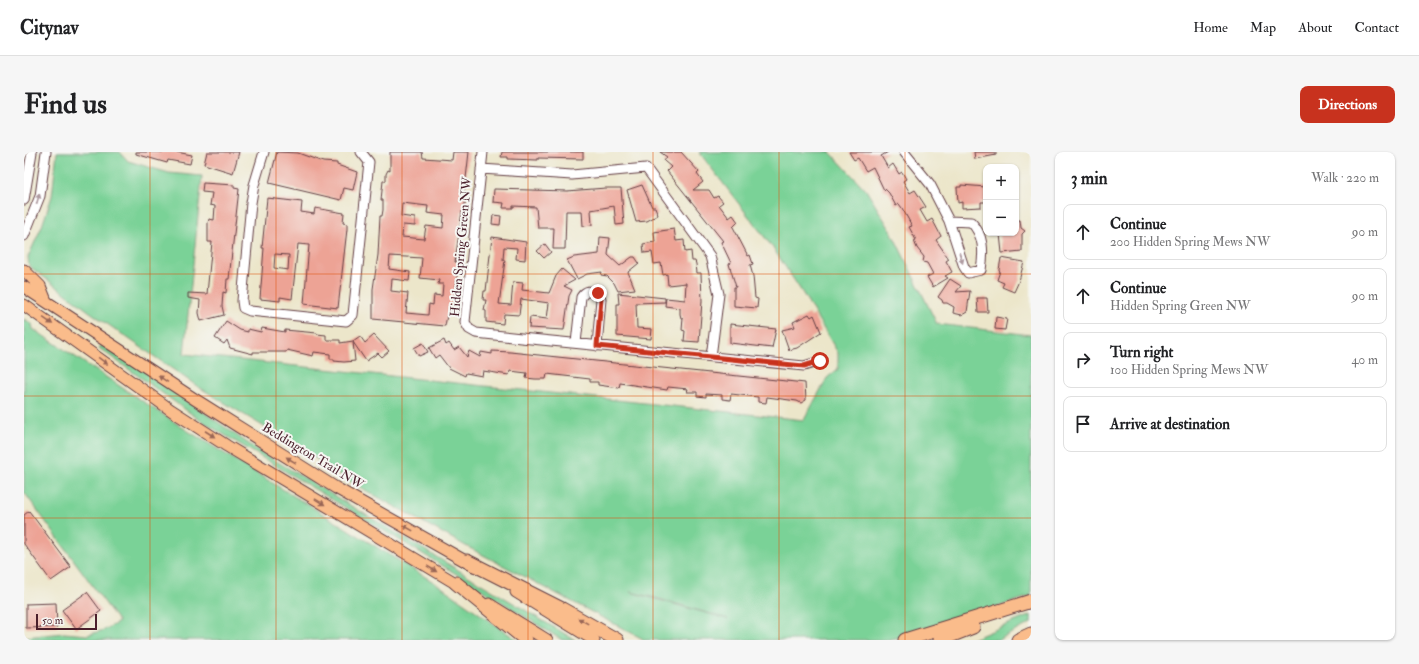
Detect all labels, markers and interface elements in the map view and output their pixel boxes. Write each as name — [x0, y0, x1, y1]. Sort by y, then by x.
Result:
text: Citynav — [20, 16, 79, 40]
text: Home — [1193, 19, 1228, 36]
text: Map — [1250, 19, 1276, 36]
text: About — [1298, 19, 1332, 36]
text: Contact — [1354, 19, 1399, 36]
button: Directions — [1300, 86, 1395, 123]
text: Find us — [24, 87, 107, 122]
map controls — [983, 164, 1019, 236]
button: + — [983, 164, 1019, 200]
text: 3 min — [1071, 168, 1108, 189]
text: Walk · 220 m — [1311, 170, 1379, 186]
street label: Hidden Spring Green NW — [447, 176, 476, 318]
one-way arrow — [35, 193, 41, 205]
button: − — [983, 200, 1019, 236]
text: Continue — [1110, 215, 1166, 234]
icon: ahead — [1072, 221, 1094, 243]
text: 90 m — [1352, 224, 1378, 240]
text: 200 Hidden Spring Mews NW — [1110, 234, 1270, 250]
one-way arrow — [958, 252, 964, 264]
text: Continue — [1110, 279, 1166, 298]
route end — [589, 284, 607, 302]
icon: ahead — [1072, 285, 1094, 307]
text: 90 m — [1352, 288, 1378, 304]
text: Hidden Spring Green NW — [1110, 298, 1251, 314]
one-way arrow — [42, 317, 53, 325]
text: Turn right — [1110, 343, 1173, 362]
icon: right — [1072, 349, 1094, 371]
route start — [811, 352, 829, 370]
text: 40 m — [1352, 352, 1378, 368]
one-way arrow — [97, 357, 108, 365]
text: 100 Hidden Spring Mews NW — [1110, 362, 1268, 378]
one-way arrow — [157, 375, 169, 382]
icon: arrive — [1072, 413, 1094, 435]
text: Arrive at destination — [1110, 415, 1230, 434]
street label: Beddington Trail NW — [259, 419, 367, 493]
one-way arrow — [204, 431, 215, 438]
one-way arrow — [286, 456, 296, 464]
one-way arrow — [314, 499, 326, 506]
one-way arrow — [402, 525, 414, 532]
one-way arrow — [427, 565, 437, 573]
scale bar — [36, 612, 97, 631]
text: 50 m — [42, 614, 63, 627]
one-way arrow — [577, 617, 589, 624]

